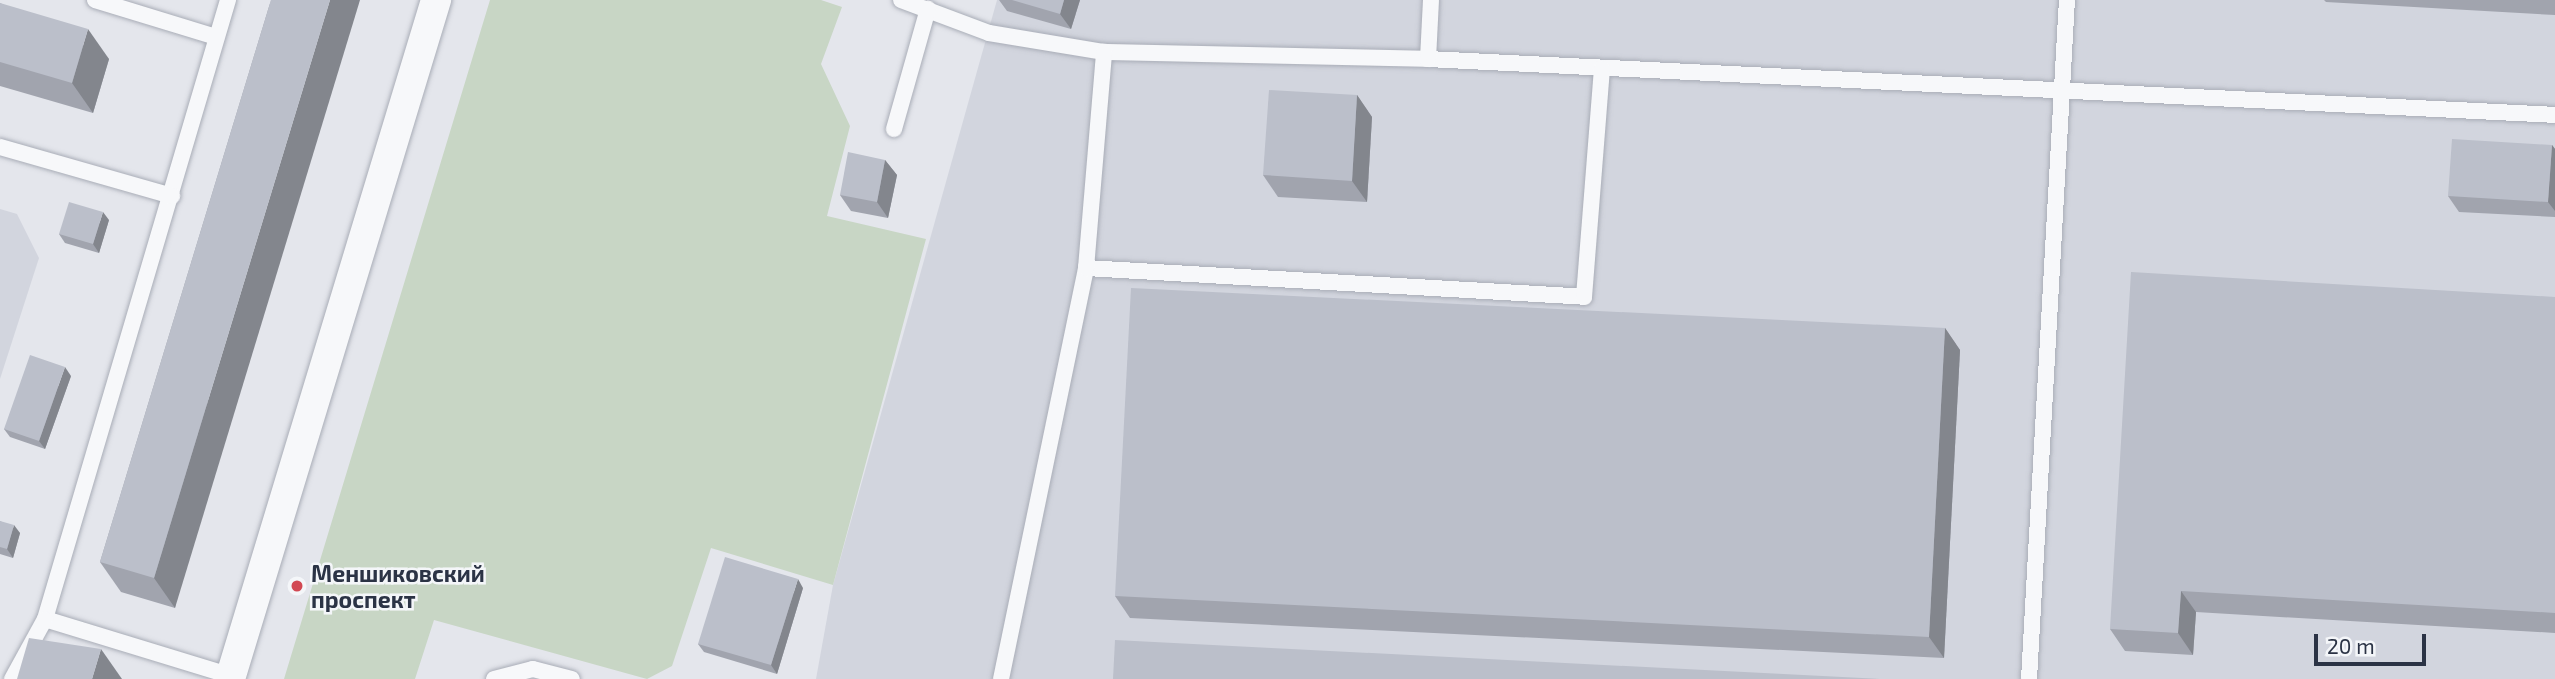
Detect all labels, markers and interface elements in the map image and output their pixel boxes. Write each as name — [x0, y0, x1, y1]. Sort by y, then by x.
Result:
place label: Меншиковский проспект — [311, 559, 485, 613]
marker: Меншиковский проспект — [289, 578, 305, 594]
scale bar — [2317, 620, 2429, 664]
text: 20 m — [2327, 633, 2375, 658]

